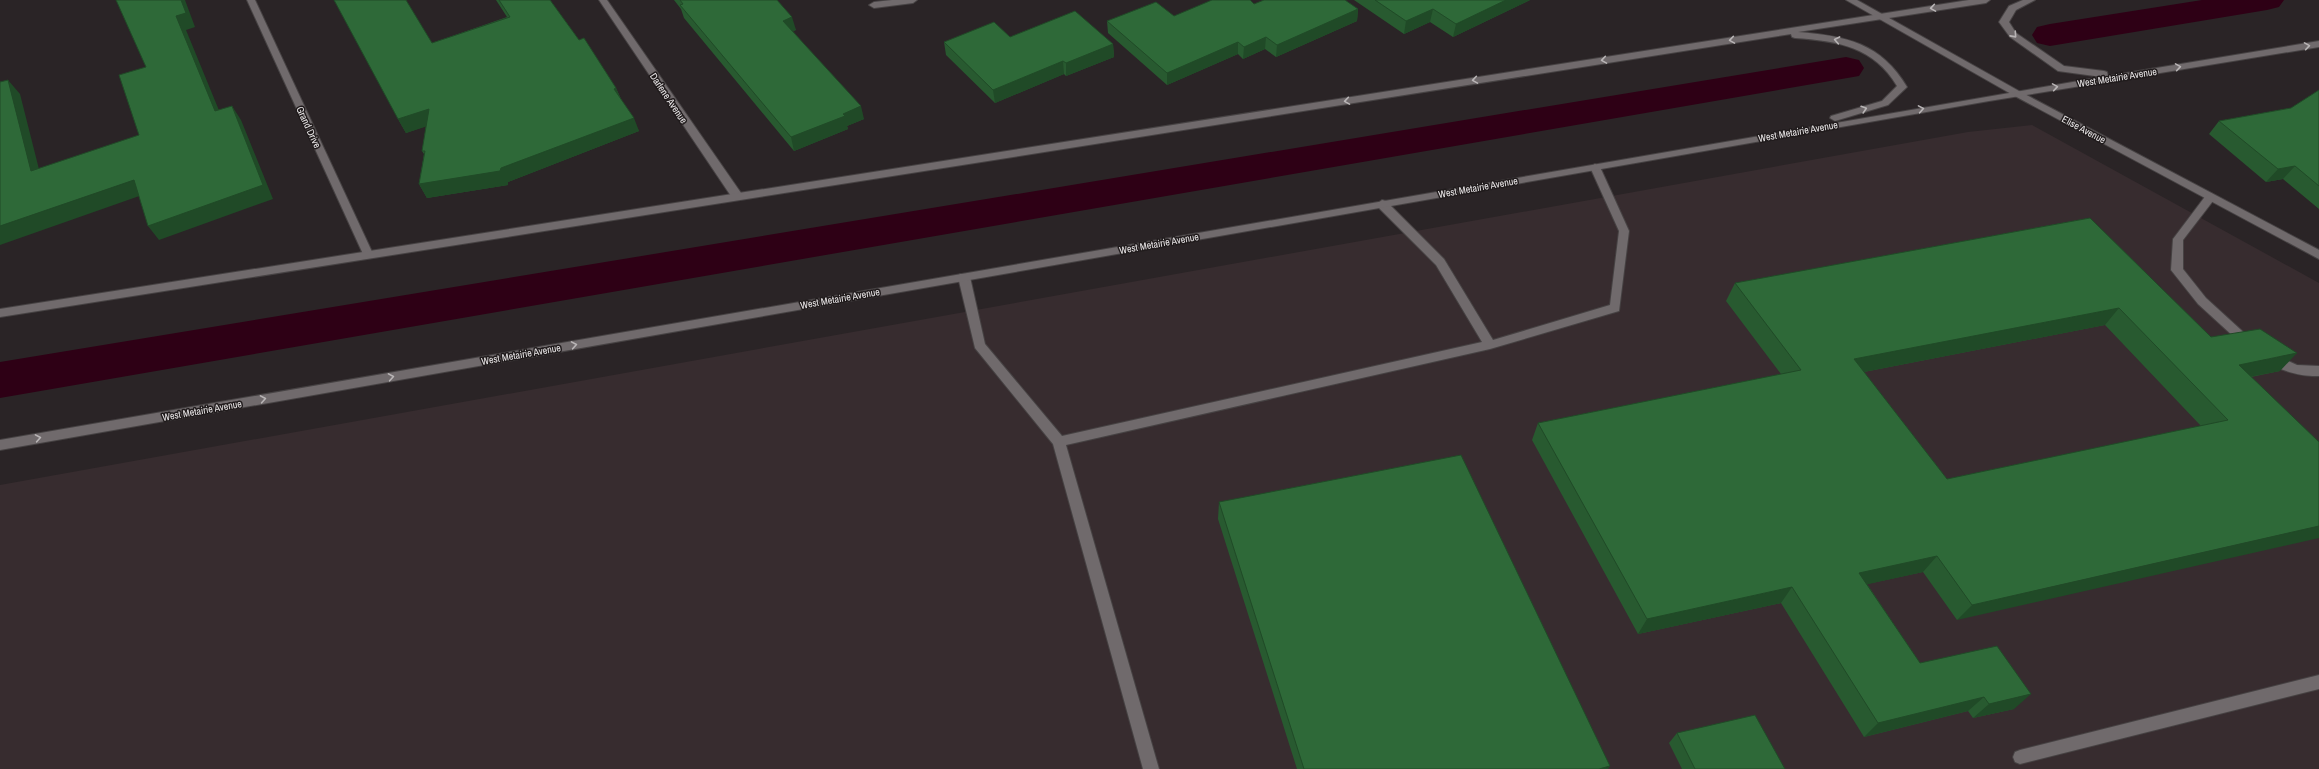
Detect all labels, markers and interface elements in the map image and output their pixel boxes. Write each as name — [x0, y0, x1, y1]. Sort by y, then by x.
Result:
one-way arrow — [1930, 4, 1936, 12]
one-way arrow — [2009, 30, 2016, 37]
one-way arrow — [1729, 35, 1735, 44]
one-way arrow — [1834, 36, 1840, 45]
one-way arrow — [2303, 42, 2310, 51]
one-way arrow — [1601, 55, 1607, 64]
one-way arrow — [2175, 63, 2181, 72]
street label: West Metairie Avenue — [2076, 65, 2158, 90]
street label: Darlene Avenue — [647, 71, 690, 126]
one-way arrow — [1472, 76, 1479, 84]
one-way arrow — [2052, 83, 2058, 92]
one-way arrow — [1344, 96, 1350, 104]
street label: Grand Drive — [293, 104, 324, 151]
one-way arrow — [1860, 105, 1867, 114]
one-way arrow — [1918, 106, 1924, 114]
street label: Elise Avenue — [2060, 112, 2108, 147]
street label: West Metairie Avenue — [1757, 118, 1839, 145]
street label: West Metairie Avenue — [1437, 174, 1519, 201]
street label: West Metairie Avenue — [1118, 230, 1200, 257]
street label: West Metairie Avenue — [799, 285, 881, 312]
street label: West Metairie Avenue — [480, 341, 562, 368]
one-way arrow — [571, 341, 577, 349]
one-way arrow — [388, 373, 394, 381]
one-way arrow — [260, 395, 266, 404]
street label: West Metairie Avenue — [161, 397, 243, 424]
one-way arrow — [35, 434, 42, 443]

